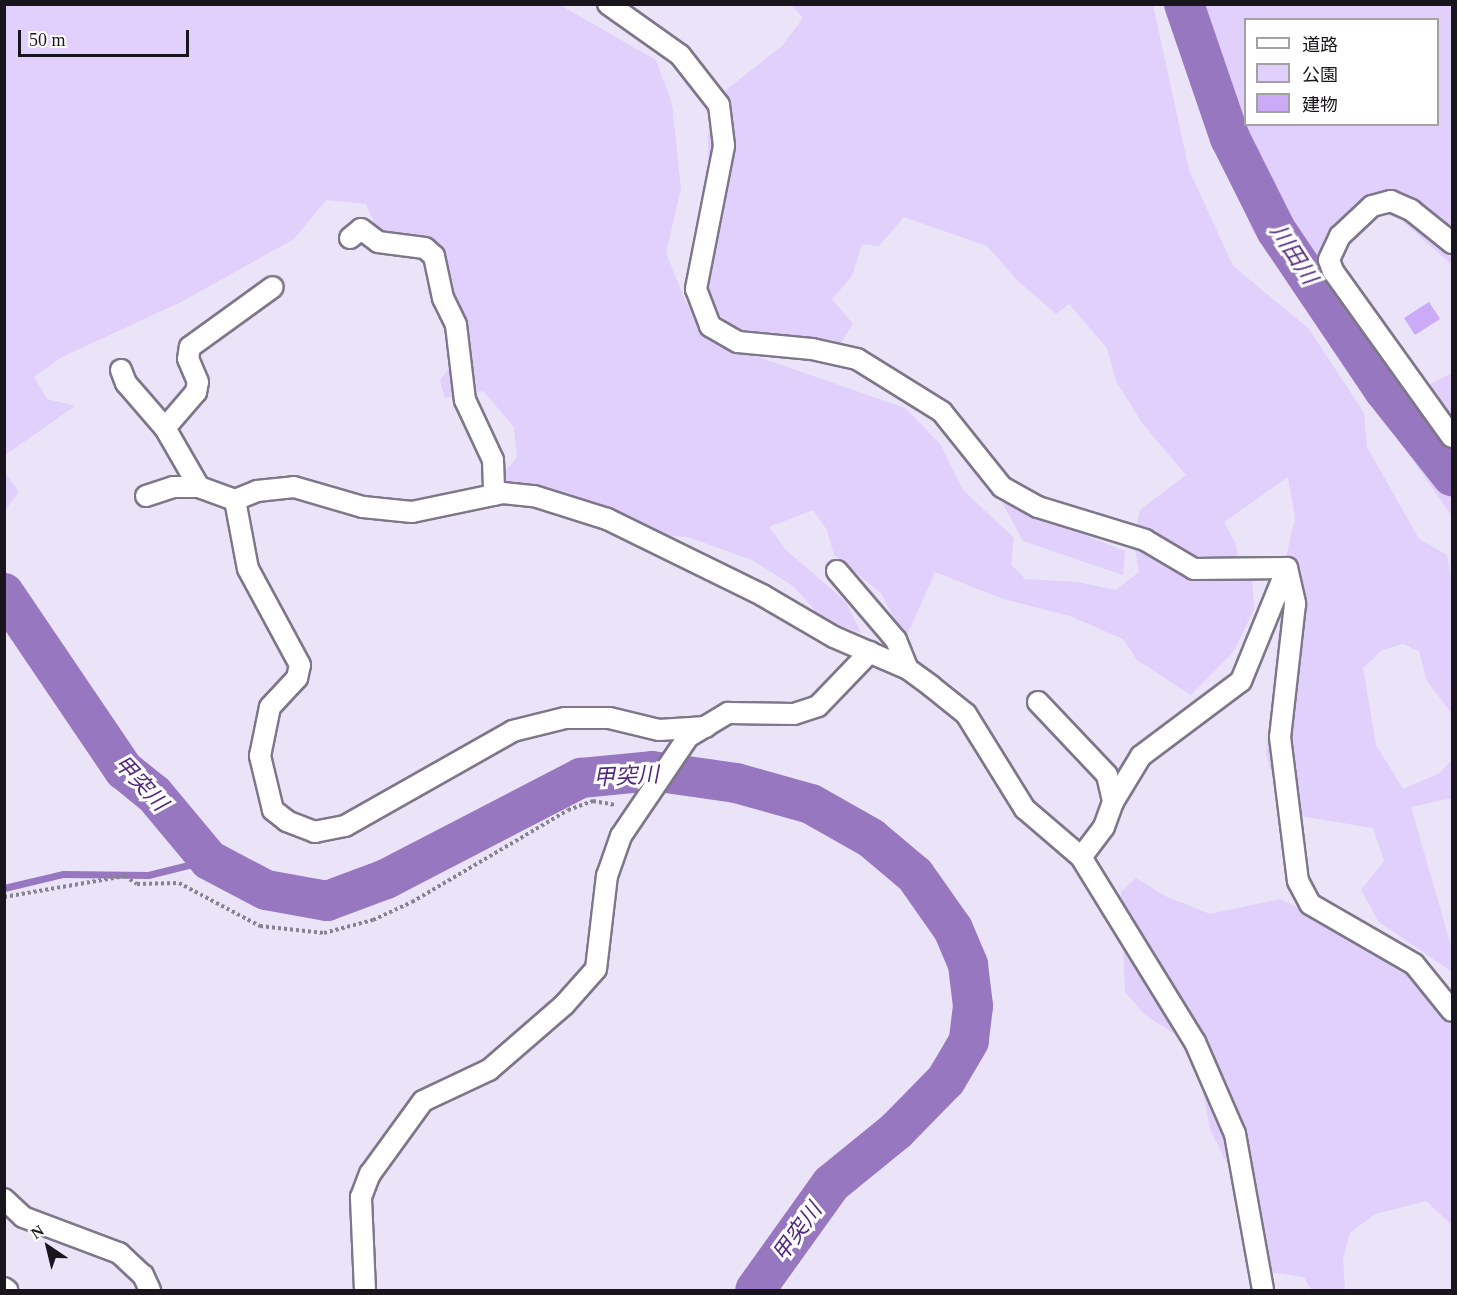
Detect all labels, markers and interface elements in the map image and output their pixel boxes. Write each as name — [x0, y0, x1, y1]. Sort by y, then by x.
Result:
scale bar — [21, 18, 192, 56]
legend — [1244, 18, 1439, 126]
text: 50 m — [29, 30, 66, 50]
text: 道路 — [1302, 35, 1338, 55]
text: 公園 — [1302, 65, 1338, 85]
text: 建物 — [1302, 95, 1338, 115]
water label: 川田川 — [1265, 219, 1323, 289]
water label: 甲突川 — [109, 750, 173, 816]
water label: 甲突川 — [592, 761, 660, 791]
water label: 甲突川 — [767, 1198, 827, 1266]
north arrow — [18, 1217, 78, 1277]
text: N — [28, 1222, 47, 1242]

